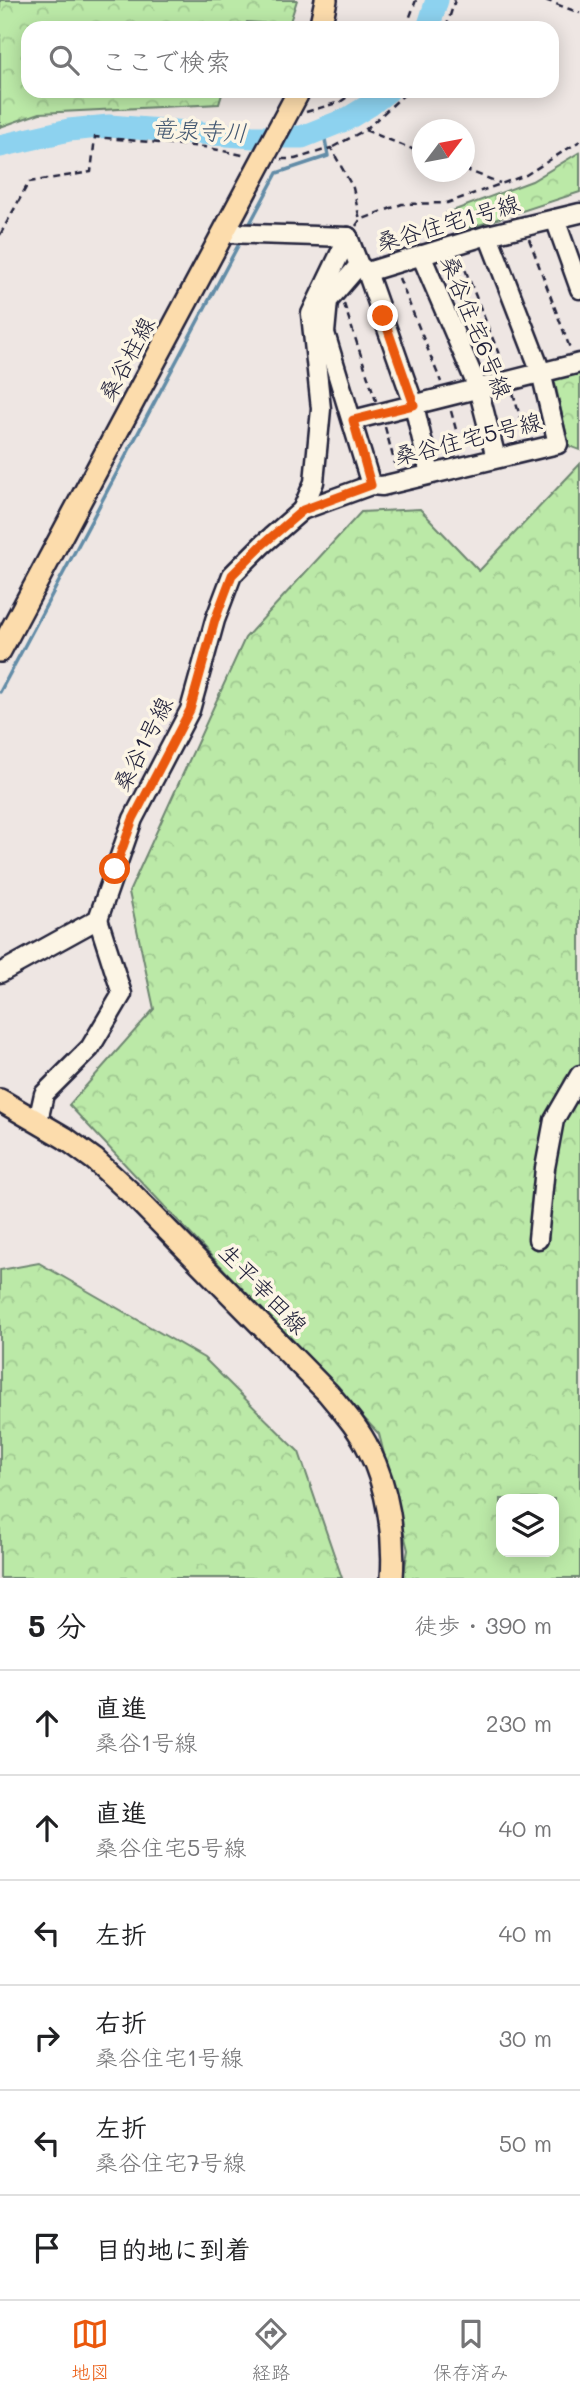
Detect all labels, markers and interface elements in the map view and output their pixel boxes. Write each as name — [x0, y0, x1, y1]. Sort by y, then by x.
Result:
search box — [21, 21, 559, 98]
icon: search — [45, 41, 83, 79]
text: ここで検索 — [101, 44, 231, 78]
water label: 竜泉寺川 — [150, 112, 248, 147]
north arrow — [412, 119, 475, 182]
street label: 桑谷住宅1号線 — [372, 187, 523, 257]
street label: 桑谷住宅6号線 — [435, 251, 519, 403]
route end — [367, 300, 398, 331]
street label: 桑谷柱線 — [91, 311, 161, 406]
street label: 桑谷住宅5号線 — [391, 405, 545, 471]
street label: 桑谷1号線 — [106, 691, 179, 796]
route start — [99, 853, 130, 884]
street label: 生平幸田線 — [213, 1237, 314, 1340]
map controls — [496, 1494, 559, 1557]
button: layers — [496, 1494, 559, 1557]
text: 5 分 — [28, 1605, 86, 1645]
text: 徒歩 · 390 m — [414, 1610, 552, 1640]
text: 直進 — [95, 1690, 147, 1724]
icon: ahead — [28, 1704, 66, 1742]
text: 230 m — [486, 1708, 552, 1738]
text: 桑谷1号線 — [95, 1727, 197, 1757]
text: 直進 — [95, 1795, 147, 1829]
icon: ahead — [28, 1809, 66, 1847]
text: 40 m — [499, 1813, 552, 1843]
text: 桑谷住宅5号線 — [95, 1832, 246, 1862]
icon: left — [28, 1914, 66, 1952]
text: 左折 — [95, 1917, 147, 1951]
text: 40 m — [499, 1918, 552, 1948]
text: 右折 — [95, 2005, 147, 2039]
icon: right — [28, 2019, 66, 2057]
text: 30 m — [499, 2023, 552, 2053]
text: 桑谷住宅1号線 — [95, 2042, 243, 2072]
text: 左折 — [95, 2110, 147, 2144]
icon: left — [28, 2124, 66, 2162]
text: 50 m — [499, 2128, 552, 2158]
text: 桑谷住宅7号線 — [95, 2147, 246, 2177]
icon: arrive — [28, 2229, 66, 2267]
text: 目的地に到着 — [95, 2232, 251, 2266]
tab: 地図 — [71, 2315, 109, 2384]
tab: 経路 — [252, 2315, 290, 2384]
tab: 保存済み — [433, 2315, 509, 2384]

